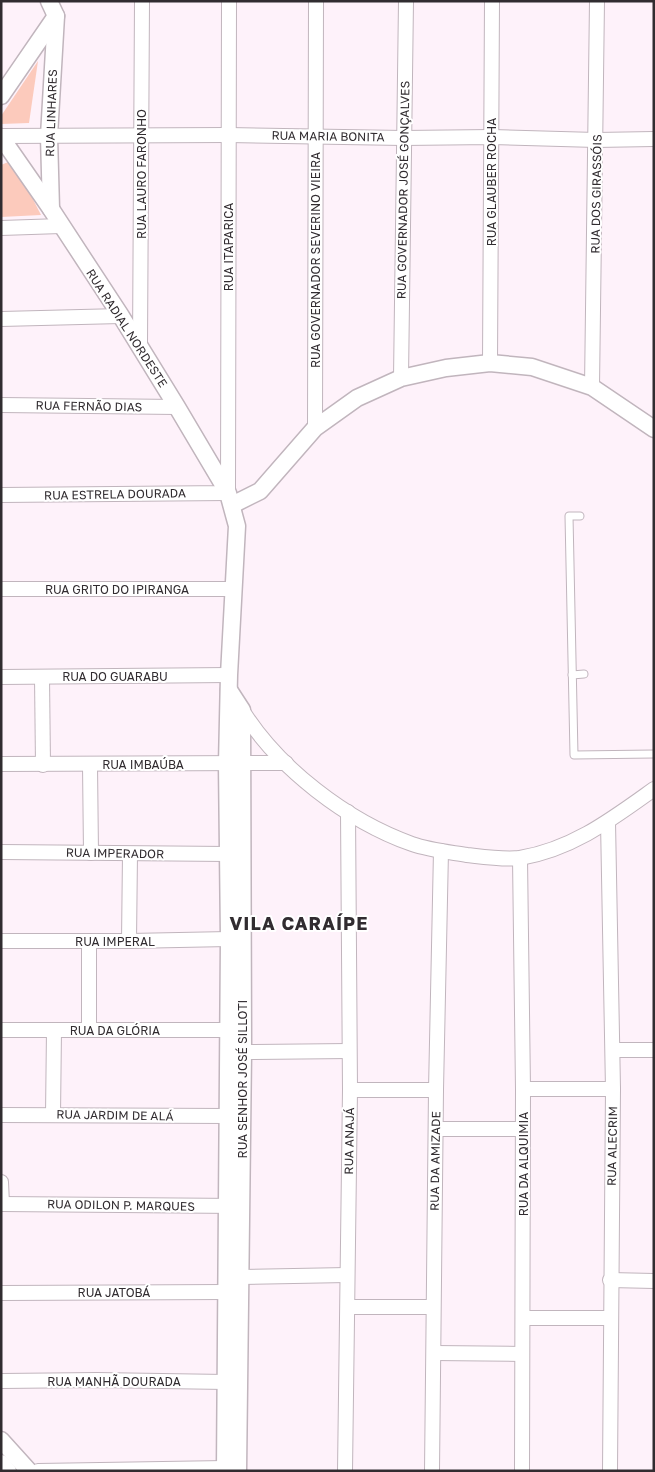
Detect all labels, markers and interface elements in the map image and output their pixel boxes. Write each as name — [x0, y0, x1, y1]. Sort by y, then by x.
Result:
street label: RUA LINHARES — [42, 69, 60, 157]
street label: RUA GOVERNADOR JOSÉ GONÇALVES — [394, 80, 412, 299]
street label: RUA LAURO FARONHO — [134, 109, 149, 239]
street label: RUA GLAUBER ROCHA — [484, 118, 499, 246]
street label: RUA MARIA BONITA — [271, 128, 385, 144]
street label: RUA DOS GIRASSÓIS — [587, 134, 605, 254]
street label: RUA GOVERNADOR SEVERINO VIEIRA — [308, 152, 323, 368]
street label: RUA ITAPARICA — [221, 203, 236, 291]
street label: RUA RADIAL NORDESTE — [83, 266, 171, 390]
street label: RUA FERNÃO DIAS — [36, 398, 143, 414]
street label: RUA ESTRELA DOURADA — [44, 485, 186, 503]
street label: RUA GRITO DO IPIRANGA — [45, 582, 189, 597]
street label: RUA DO GUARABU — [62, 669, 168, 684]
street label: RUA IMBAÚBA — [102, 757, 184, 772]
street label: RUA IMPERADOR — [66, 845, 164, 861]
district label: VILA CARAÍPE — [230, 912, 368, 934]
street label: RUA IMPERAL — [75, 934, 155, 949]
street label: RUA SENHOR JOSÉ SILLOTI — [235, 1000, 250, 1158]
street label: RUA DA GLÓRIA — [70, 1023, 160, 1038]
street label: RUA JARDIM DE ALÁ — [56, 1106, 174, 1124]
street label: RUA ALECRIM — [604, 1106, 620, 1186]
street label: RUA ANAJÁ — [341, 1107, 357, 1175]
street label: RUA DA AMIZADE — [427, 1111, 443, 1211]
street label: RUA DA ALQUIMIA — [516, 1112, 531, 1216]
street label: RUA ODILON P. MARQUES — [47, 1196, 195, 1214]
street label: RUA JATOBÁ — [78, 1285, 150, 1300]
street label: RUA MANHÃ DOURADA — [47, 1374, 181, 1389]

